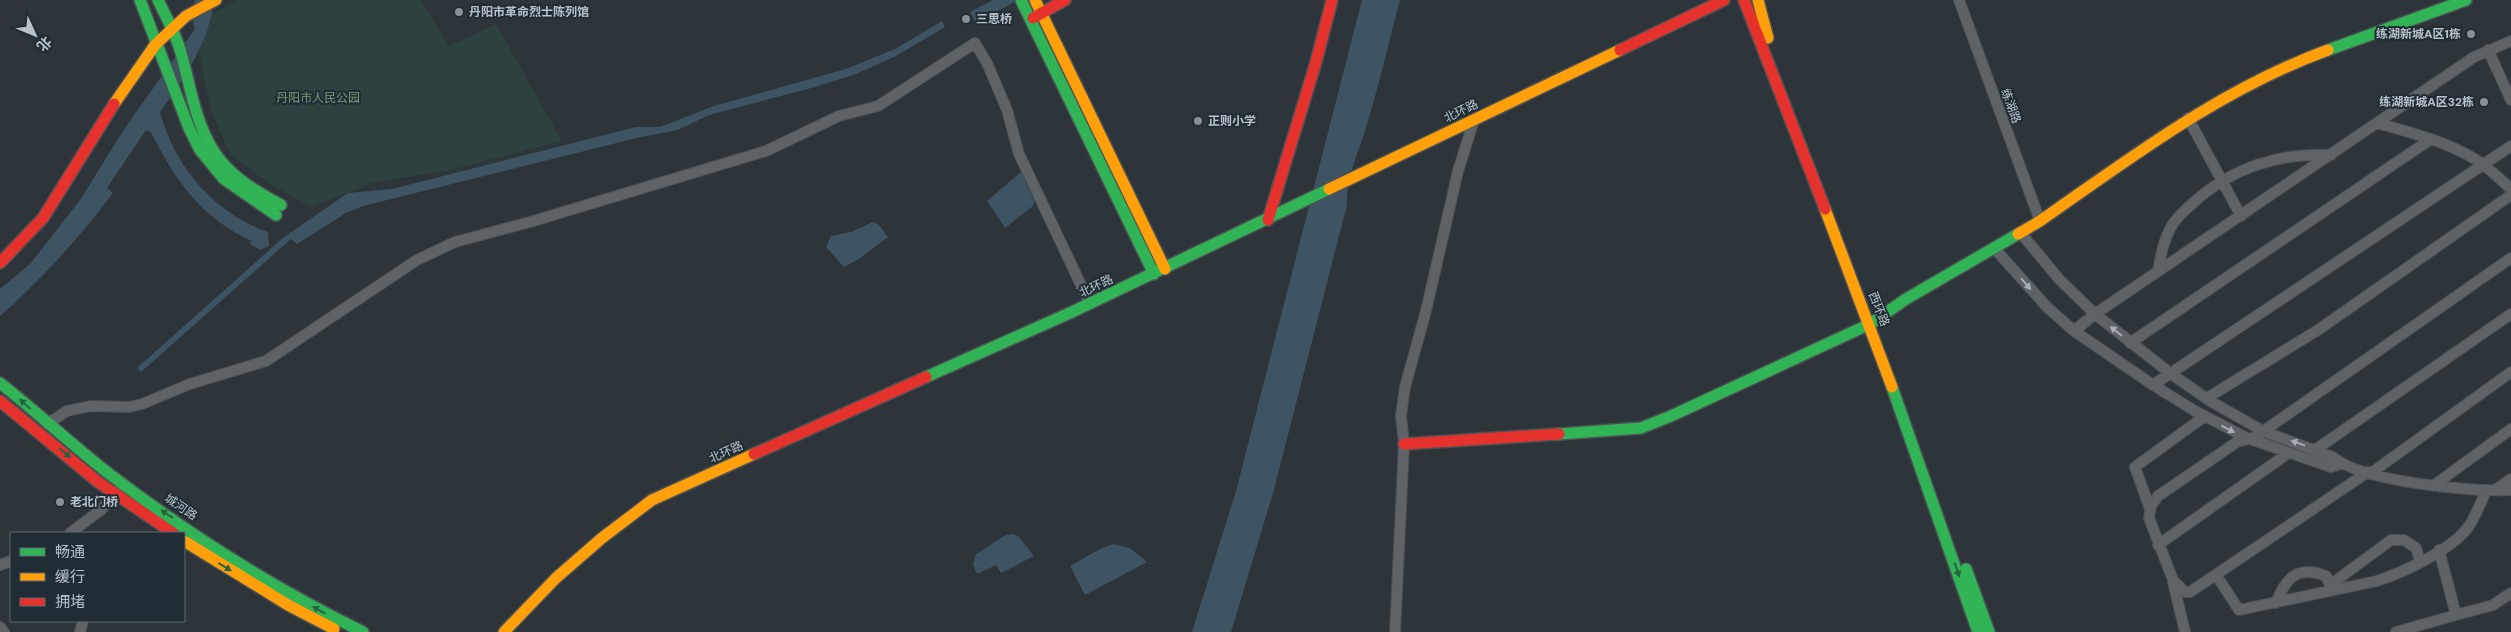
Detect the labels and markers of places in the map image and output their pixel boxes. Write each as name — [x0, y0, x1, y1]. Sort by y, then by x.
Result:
place label: 丹阳市革命烈士陈列馆 — [469, 4, 589, 20]
marker: 丹阳市革命烈士陈列馆 — [453, 6, 465, 18]
place label: 三思桥 — [976, 11, 1012, 27]
marker: 三思桥 — [960, 13, 972, 25]
place label: 练湖新城A区1栋 — [2376, 26, 2461, 42]
marker: 练湖新城A区1栋 — [2465, 28, 2477, 40]
place label: 练湖新城A区32栋 — [2379, 94, 2474, 110]
marker: 练湖新城A区32栋 — [2478, 96, 2490, 108]
place label: 正则小学 — [1208, 113, 1256, 129]
marker: 正则小学 — [1192, 115, 1204, 127]
place label: 老北门桥 — [70, 494, 118, 510]
marker: 老北门桥 — [54, 496, 66, 508]

